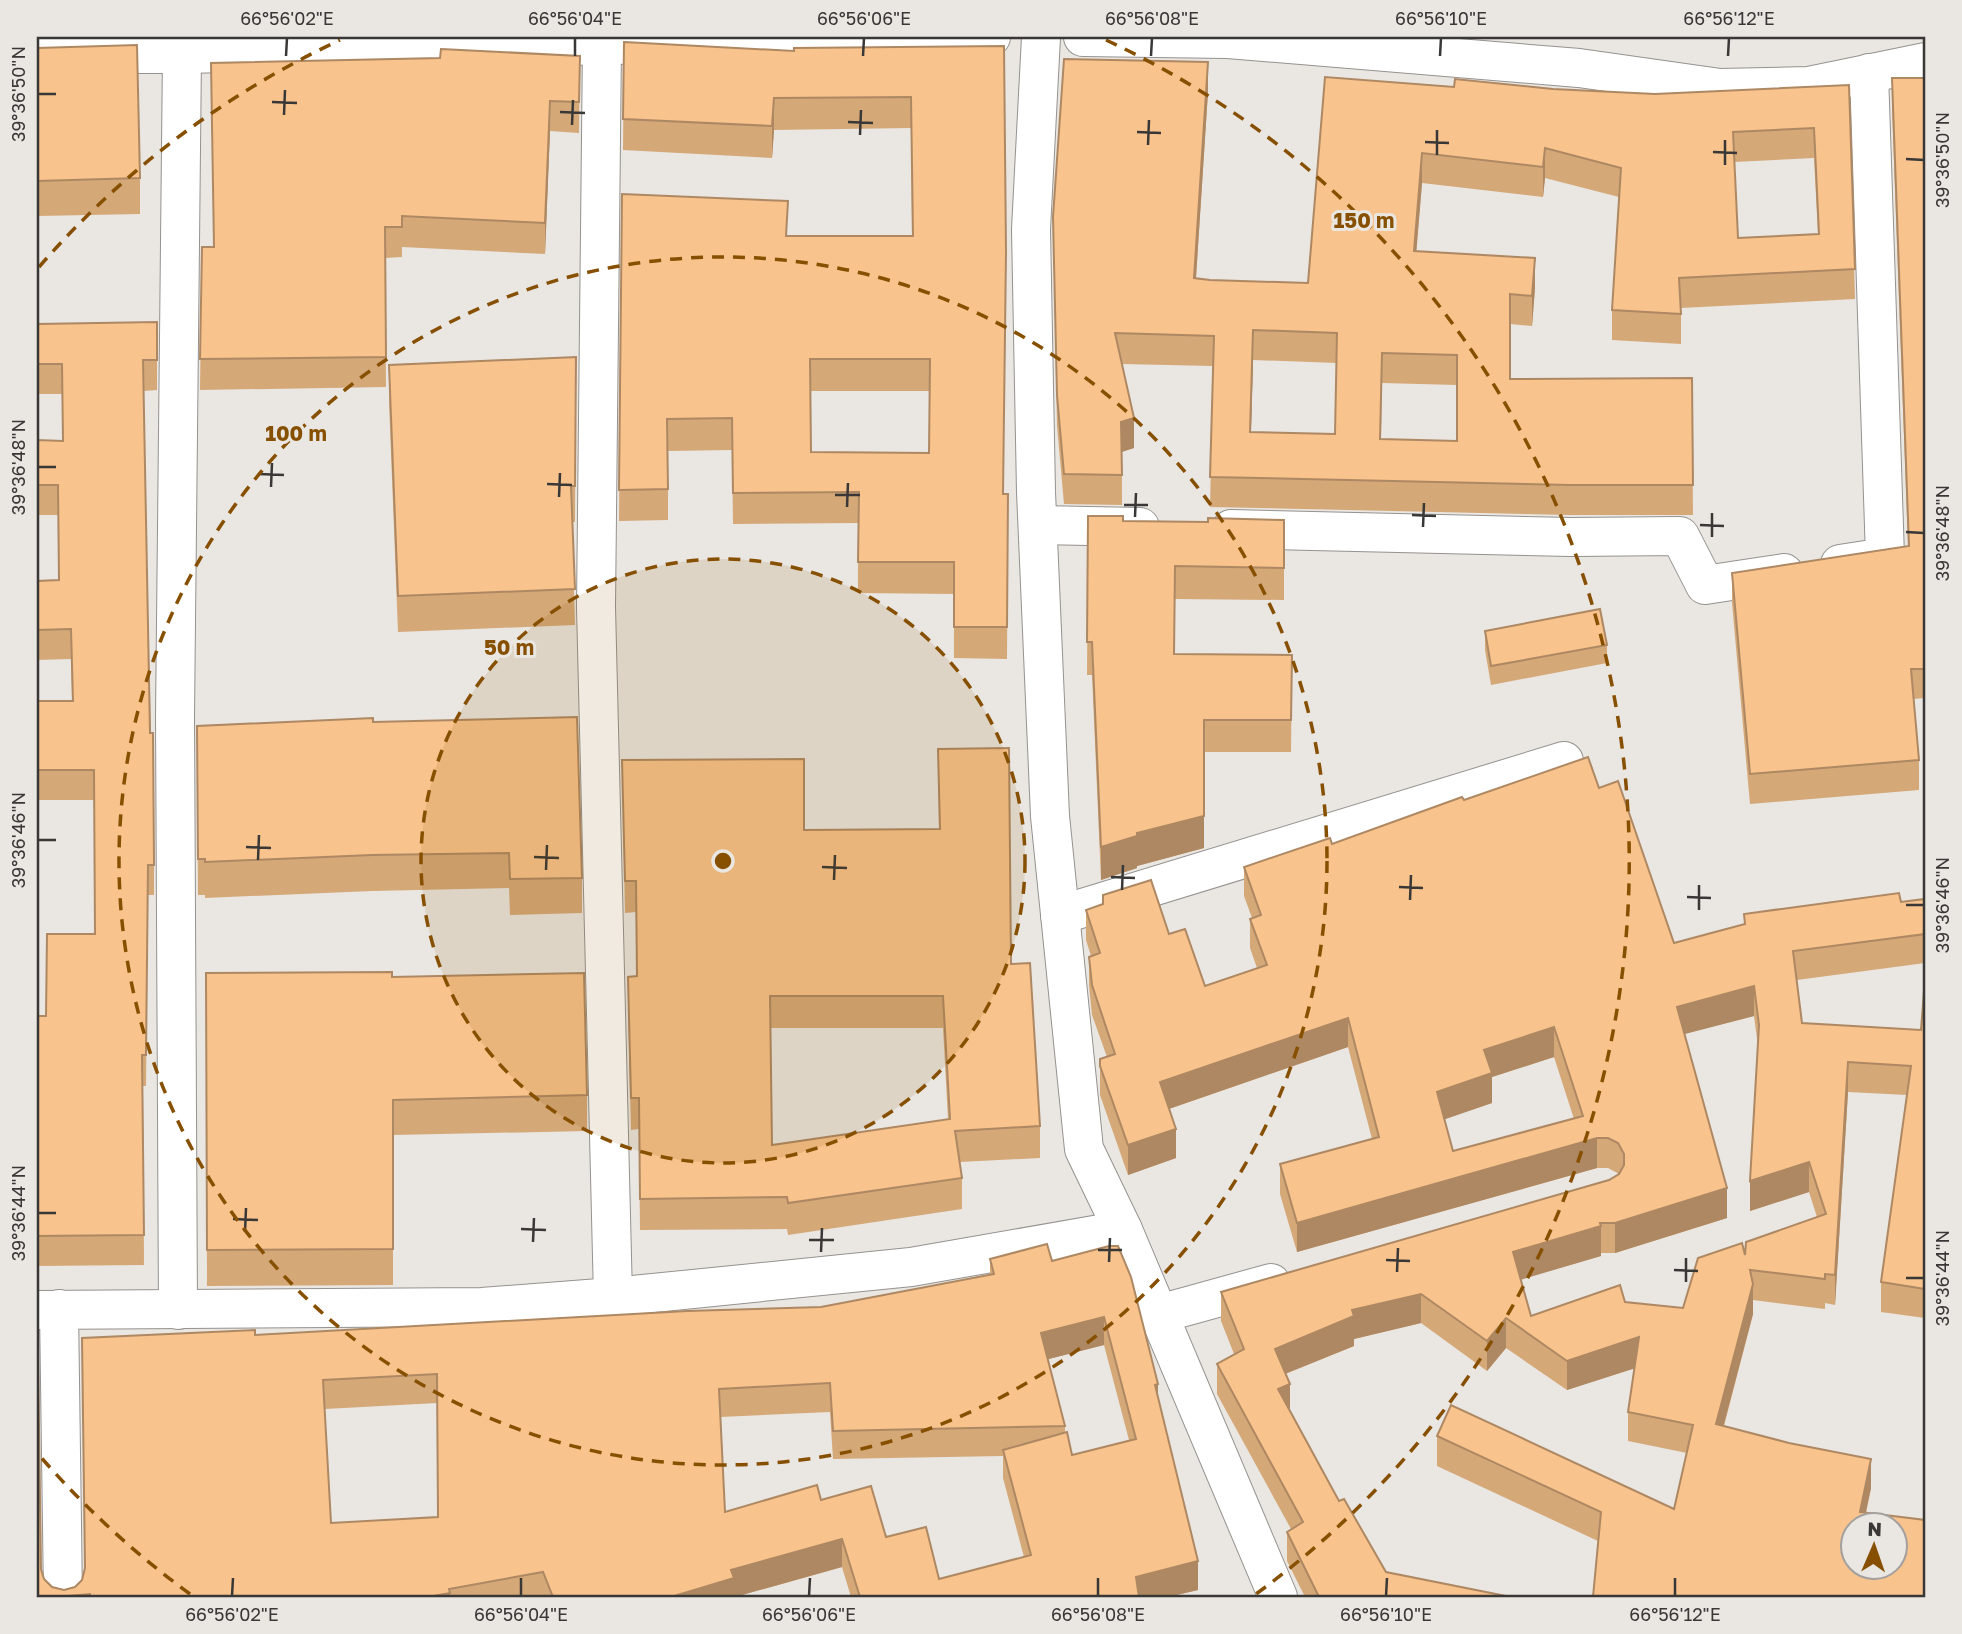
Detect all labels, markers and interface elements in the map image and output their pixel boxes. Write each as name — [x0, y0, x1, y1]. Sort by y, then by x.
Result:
text: 66°56'02"E — [240, 7, 334, 29]
text: 66°56'04"E — [528, 7, 622, 29]
text: 66°56'06"E — [817, 7, 911, 29]
text: 66°56'08"E — [1105, 7, 1199, 29]
text: 66°56'10"E — [1395, 7, 1487, 29]
text: 66°56'12"E — [1683, 7, 1775, 29]
text: 39°36'50"N — [7, 46, 29, 142]
text: 39°36'50"N — [1931, 112, 1953, 208]
text: 150 m — [1334, 207, 1394, 233]
text: 39°36'48"N — [7, 419, 29, 515]
text: 100 m — [265, 420, 327, 446]
text: 39°36'48"N — [1931, 485, 1953, 581]
text: 50 m — [484, 634, 534, 660]
text: 39°36'46"N — [7, 792, 29, 888]
centre of rings — [711, 849, 735, 873]
text: 39°36'46"N — [1931, 857, 1953, 953]
text: 39°36'44"N — [7, 1165, 29, 1261]
text: 39°36'44"N — [1931, 1230, 1953, 1326]
north arrow — [1840, 1512, 1910, 1582]
text: N — [1867, 1517, 1882, 1540]
text: 66°56'02"E — [185, 1603, 279, 1625]
text: 66°56'04"E — [474, 1603, 568, 1625]
text: 66°56'06"E — [762, 1603, 856, 1625]
text: 66°56'08"E — [1051, 1603, 1145, 1625]
text: 66°56'10"E — [1340, 1603, 1432, 1625]
text: 66°56'12"E — [1629, 1603, 1721, 1625]

